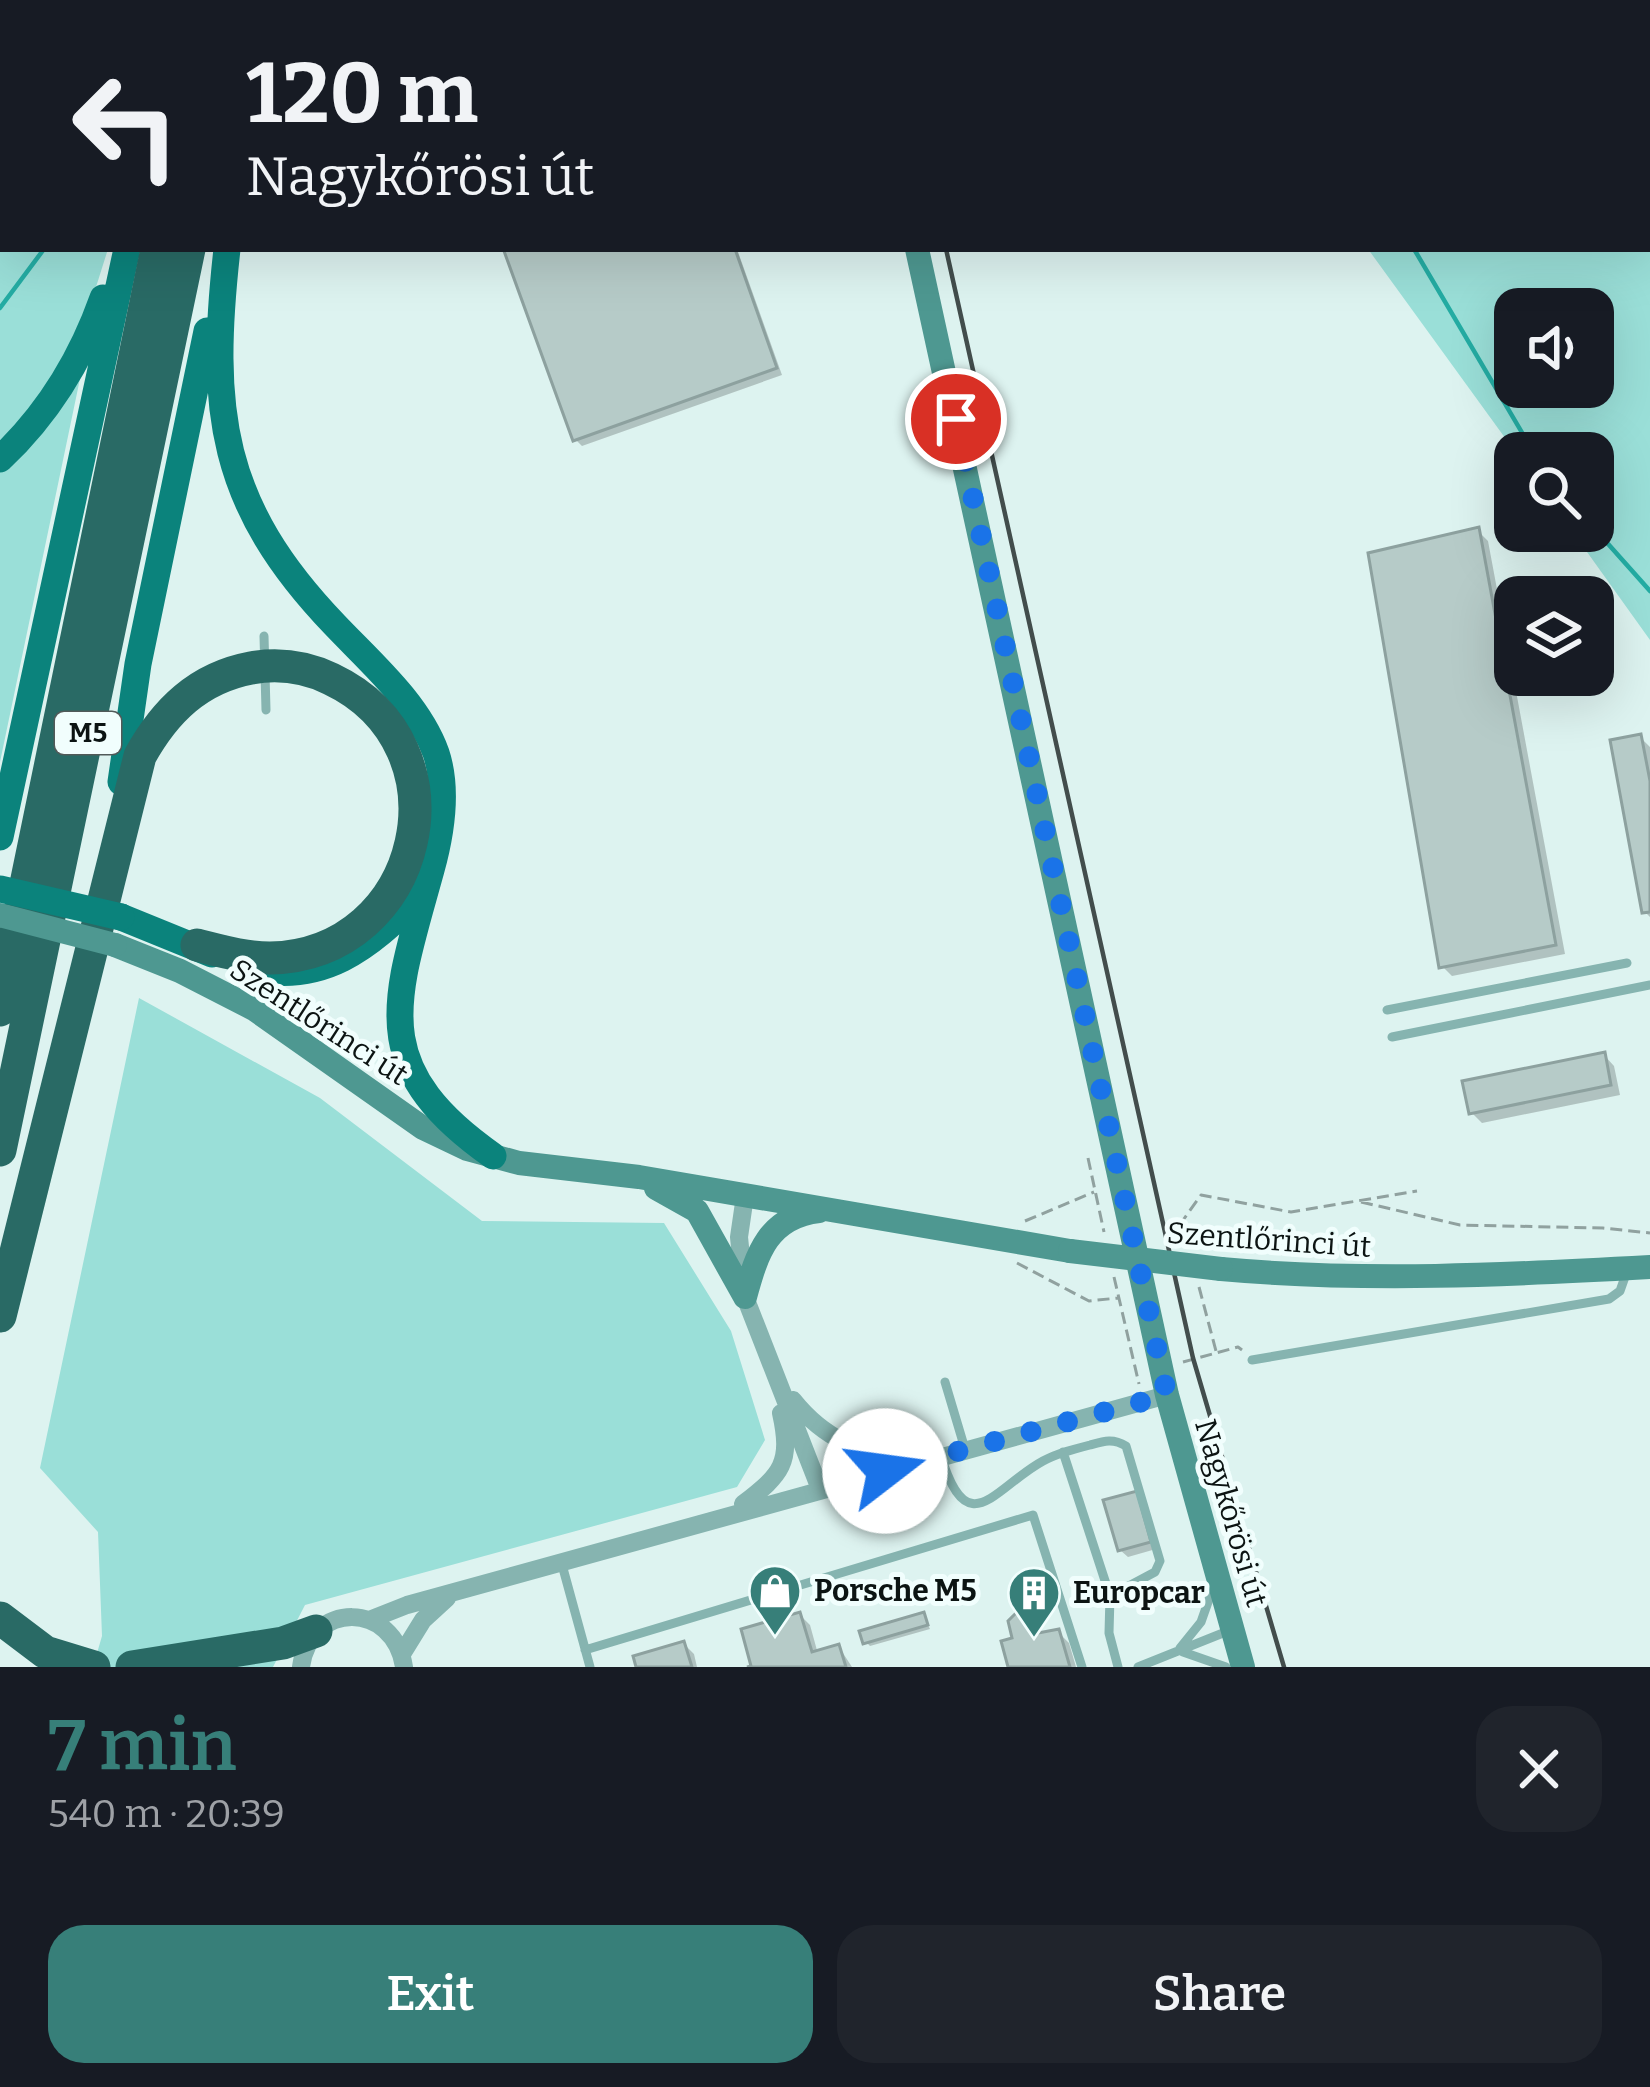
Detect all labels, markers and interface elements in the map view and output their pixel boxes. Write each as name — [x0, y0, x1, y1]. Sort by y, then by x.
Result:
text: 120 m — [246, 43, 478, 144]
icon: left — [48, 48, 204, 204]
text: Nagykőrösi út — [246, 145, 594, 209]
map controls — [1494, 288, 1614, 696]
button: sound — [1494, 288, 1614, 408]
pin — [905, 368, 1007, 470]
icon: arrive — [923, 386, 989, 452]
button: search — [1494, 432, 1614, 552]
button: layers — [1494, 576, 1614, 696]
road number: M5 — [55, 712, 121, 754]
street label: Szentlőrinci út — [223, 951, 415, 1093]
street label: Szentlőrinci út — [1166, 1215, 1372, 1265]
position arrow — [822, 1408, 948, 1534]
street label: Nagykőrösi út — [1187, 1415, 1275, 1611]
shop icon: Porsche M5 — [747, 1563, 803, 1637]
building icon: Europcar — [1006, 1565, 1062, 1639]
place label: Porsche M5 — [814, 1573, 977, 1609]
place label: Europcar — [1073, 1575, 1205, 1611]
text: 7 min — [48, 1703, 237, 1789]
button: close — [1476, 1706, 1602, 1832]
text: 540 m · 20:39 — [48, 1791, 285, 1837]
button: Exit — [48, 1925, 813, 2063]
button: Share — [837, 1925, 1602, 2063]

